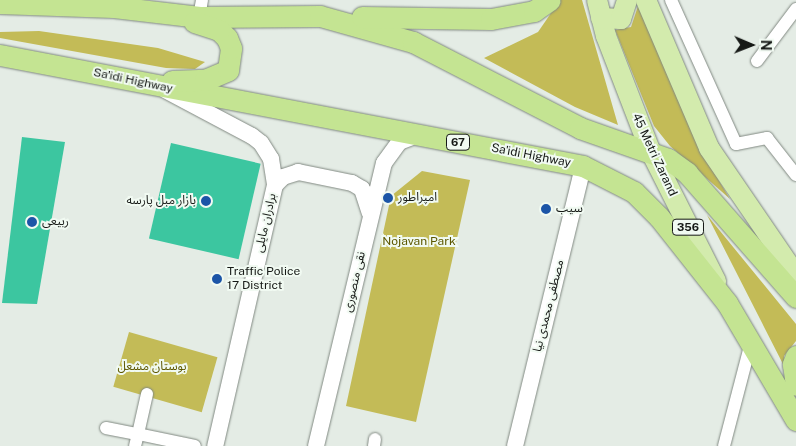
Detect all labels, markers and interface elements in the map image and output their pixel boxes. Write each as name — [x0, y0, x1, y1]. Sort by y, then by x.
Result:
north arrow — [726, 20, 776, 70]
text: N — [758, 40, 774, 51]
street label: Sa'idi Highway — [92, 66, 174, 96]
street label: 45 Metri Zarand — [628, 111, 680, 199]
road number: 67 — [446, 134, 470, 150]
street label: Sa'idi Highway — [490, 141, 572, 171]
place label: امپراطور — [398, 191, 437, 205]
street label: برادران مایلی — [252, 192, 280, 254]
marker: امپراطور — [382, 192, 394, 204]
place label: بازار مبل پارسه — [127, 194, 196, 208]
marker: بازار مبل پارسه — [200, 195, 212, 207]
place label: سیب — [556, 202, 583, 216]
marker: سیب — [540, 203, 552, 215]
place label: ربیعی — [42, 215, 69, 229]
marker: ربیعی — [26, 216, 38, 228]
road number: 356 — [672, 218, 704, 236]
park label: Nojavan Park — [382, 235, 456, 249]
street label: نقی منصوری — [341, 250, 369, 314]
street label: مصطفی محمدی نیا — [531, 258, 567, 354]
place label: Traffic Police 17 District — [227, 265, 300, 293]
marker: Traffic Police 17 District — [211, 273, 223, 285]
park label: بوستان مشعل — [118, 360, 186, 374]

